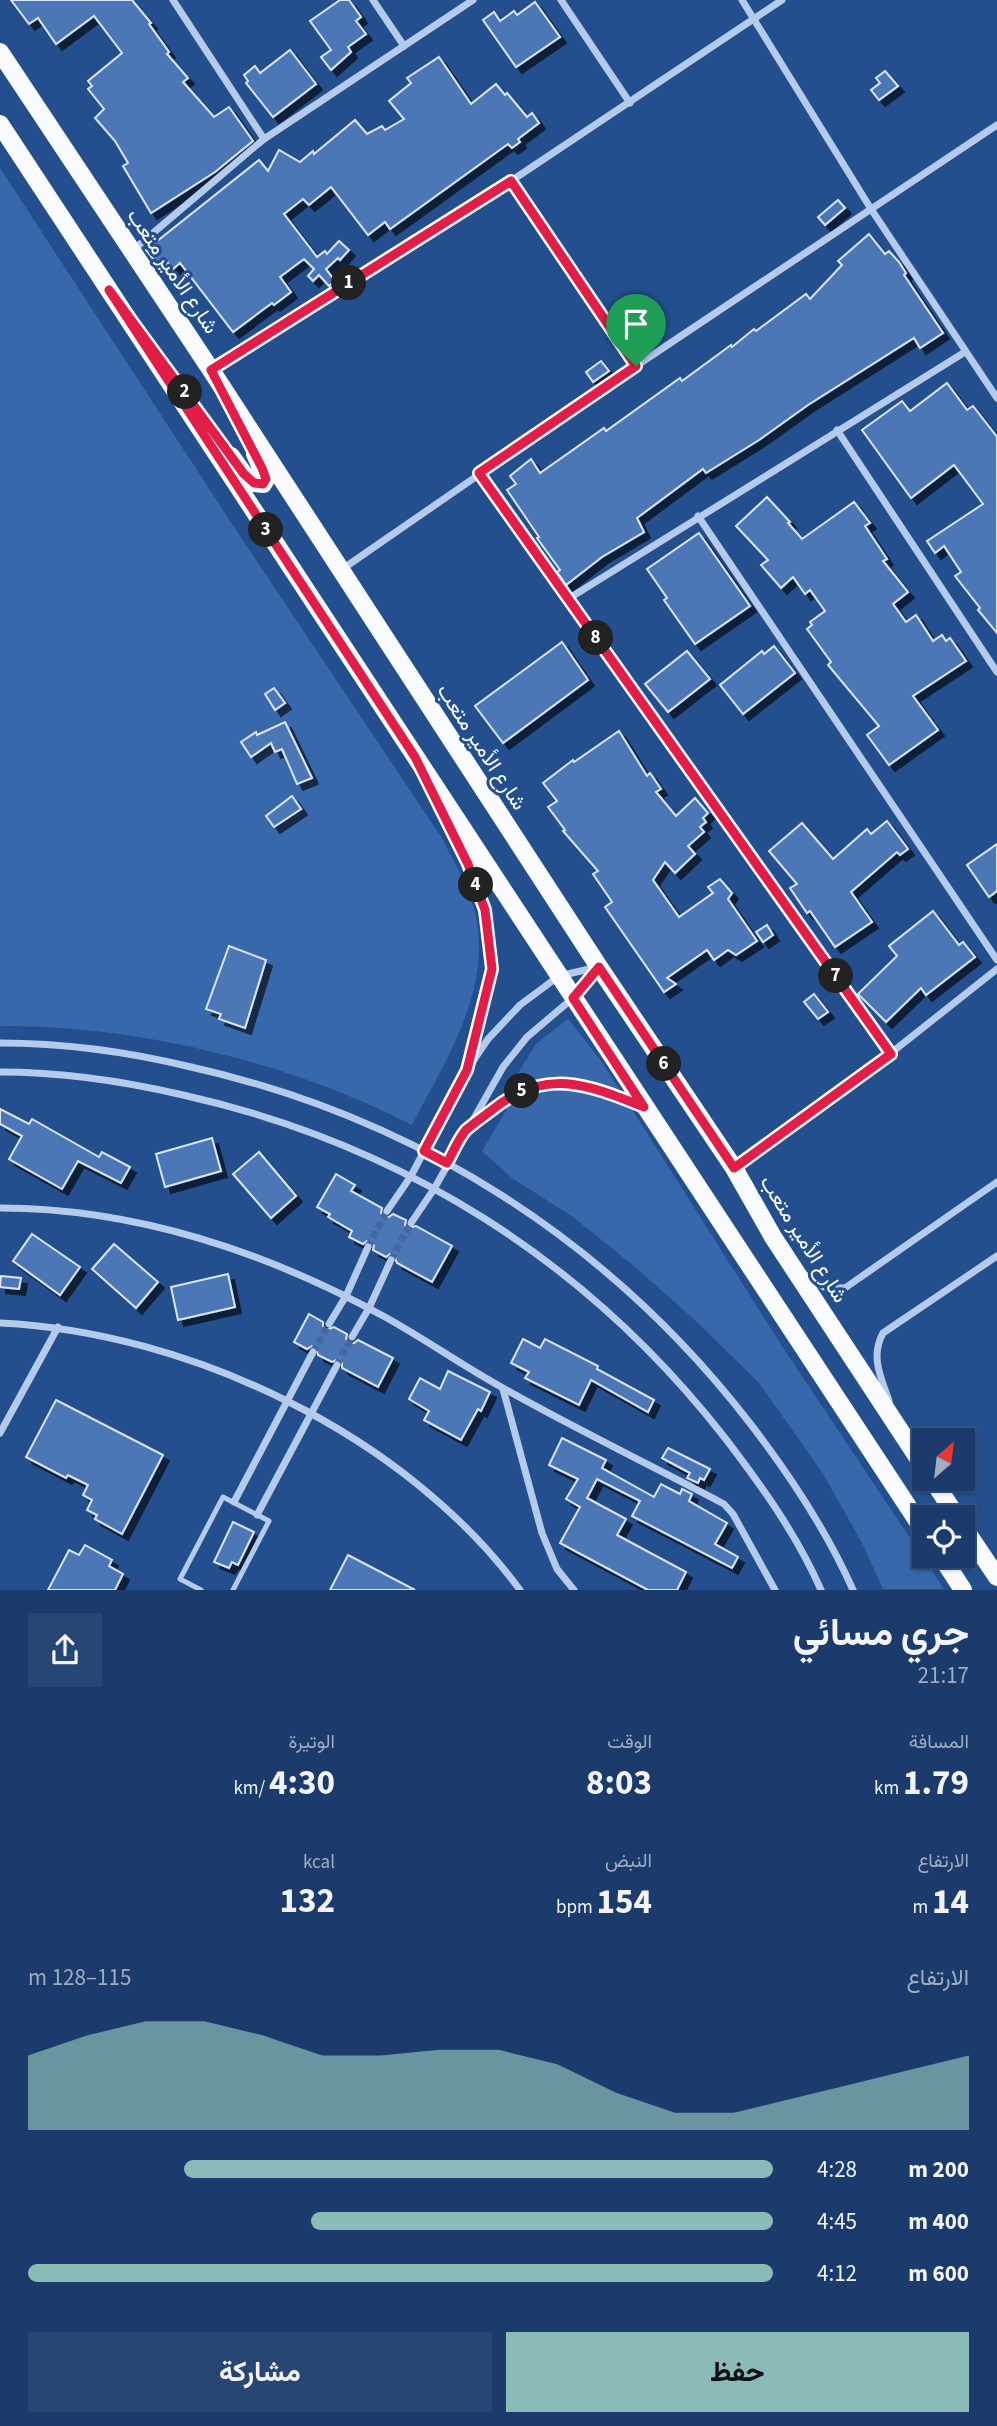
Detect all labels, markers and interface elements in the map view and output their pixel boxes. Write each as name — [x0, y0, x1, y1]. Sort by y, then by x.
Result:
street label: شارع الأمير متعب — [120, 202, 226, 340]
pin: 1 — [332, 266, 366, 300]
text: 1 — [343, 269, 354, 296]
pin — [606, 294, 666, 366]
icon: arrive — [617, 305, 655, 343]
pin: 2 — [168, 374, 202, 410]
text: 2 — [179, 378, 190, 405]
pin: 3 — [248, 512, 284, 548]
text: 3 — [260, 516, 271, 543]
pin: 8 — [578, 620, 614, 656]
text: 8 — [590, 624, 601, 651]
street label: شارع الأمير متعب — [430, 678, 534, 816]
pin: 4 — [458, 868, 494, 903]
text: 4 — [470, 871, 481, 898]
pin: 7 — [818, 958, 854, 993]
text: 7 — [830, 962, 841, 989]
pin: 6 — [646, 1046, 682, 1082]
text: 6 — [658, 1050, 669, 1077]
pin: 5 — [504, 1074, 540, 1108]
text: 5 — [516, 1077, 527, 1104]
street label: شارع الأمير متعب — [753, 1169, 855, 1309]
north arrow — [912, 1428, 975, 1491]
map controls — [912, 1428, 975, 1568]
button: locate — [912, 1505, 975, 1568]
text: جري مسائي — [793, 1606, 969, 1660]
button: share — [28, 1613, 102, 1687]
text: 21:17 — [918, 1659, 969, 1692]
text: الوتيرة — [289, 1729, 335, 1756]
text: الوقت — [607, 1729, 652, 1756]
text: المسافة — [909, 1729, 969, 1756]
text: 4:30 — [269, 1758, 335, 1808]
text: 8:03 — [586, 1758, 652, 1808]
text: 1.79 — [903, 1758, 969, 1808]
text: /km — [233, 1775, 269, 1802]
text: km — [874, 1775, 903, 1802]
text: النبض — [605, 1848, 652, 1875]
text: الارتفاع — [917, 1848, 969, 1875]
text: kcal — [303, 1849, 335, 1876]
text: 132 — [280, 1876, 335, 1926]
text: 154 — [597, 1877, 652, 1927]
text: 14 — [932, 1877, 969, 1927]
text: bpm — [556, 1894, 597, 1921]
text: m — [912, 1894, 932, 1921]
text: 115–128 m — [28, 1961, 131, 1994]
text: الارتفاع — [907, 1961, 969, 1994]
text: 4:28 — [817, 2153, 857, 2186]
text: 200 m — [908, 2153, 969, 2186]
text: 4:45 — [817, 2205, 857, 2238]
text: 400 m — [908, 2205, 969, 2238]
text: 4:12 — [817, 2257, 857, 2290]
text: 600 m — [908, 2257, 969, 2290]
button: مشاركة — [28, 2332, 492, 2412]
button: حفظ — [506, 2332, 969, 2412]

